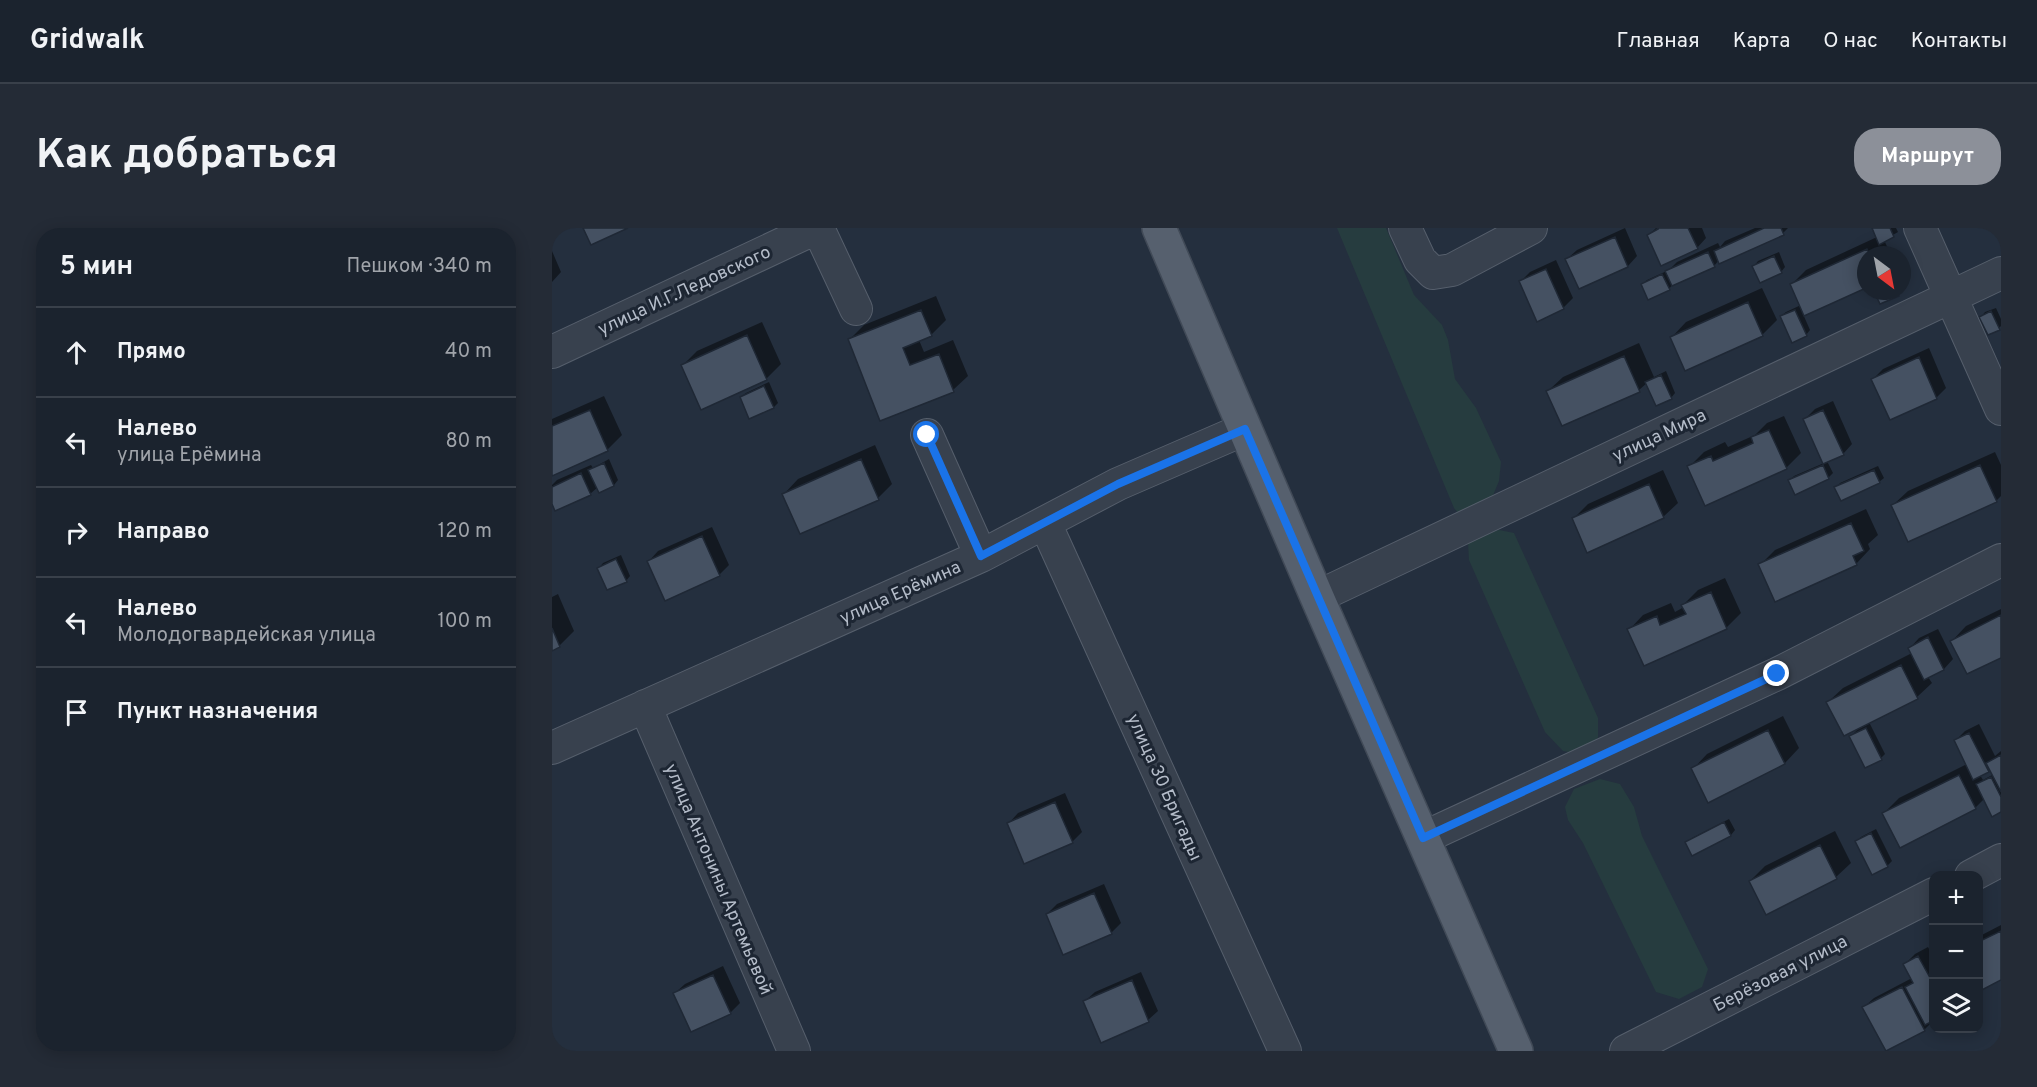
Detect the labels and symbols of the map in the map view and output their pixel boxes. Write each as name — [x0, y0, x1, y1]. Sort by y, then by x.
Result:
street label: улица И.Г.Ледовского — [594, 241, 775, 342]
north arrow — [1857, 246, 1911, 300]
street label: улица Мира — [1609, 405, 1710, 468]
route start — [913, 421, 939, 447]
street label: улица Ерёмина — [836, 556, 965, 630]
route end — [1763, 660, 1789, 686]
street label: улица 30 Бригады — [1121, 711, 1206, 865]
street label: улица Антонины Артемьевой — [658, 760, 777, 999]
street label: Берёзовая улица — [1710, 931, 1852, 1018]

